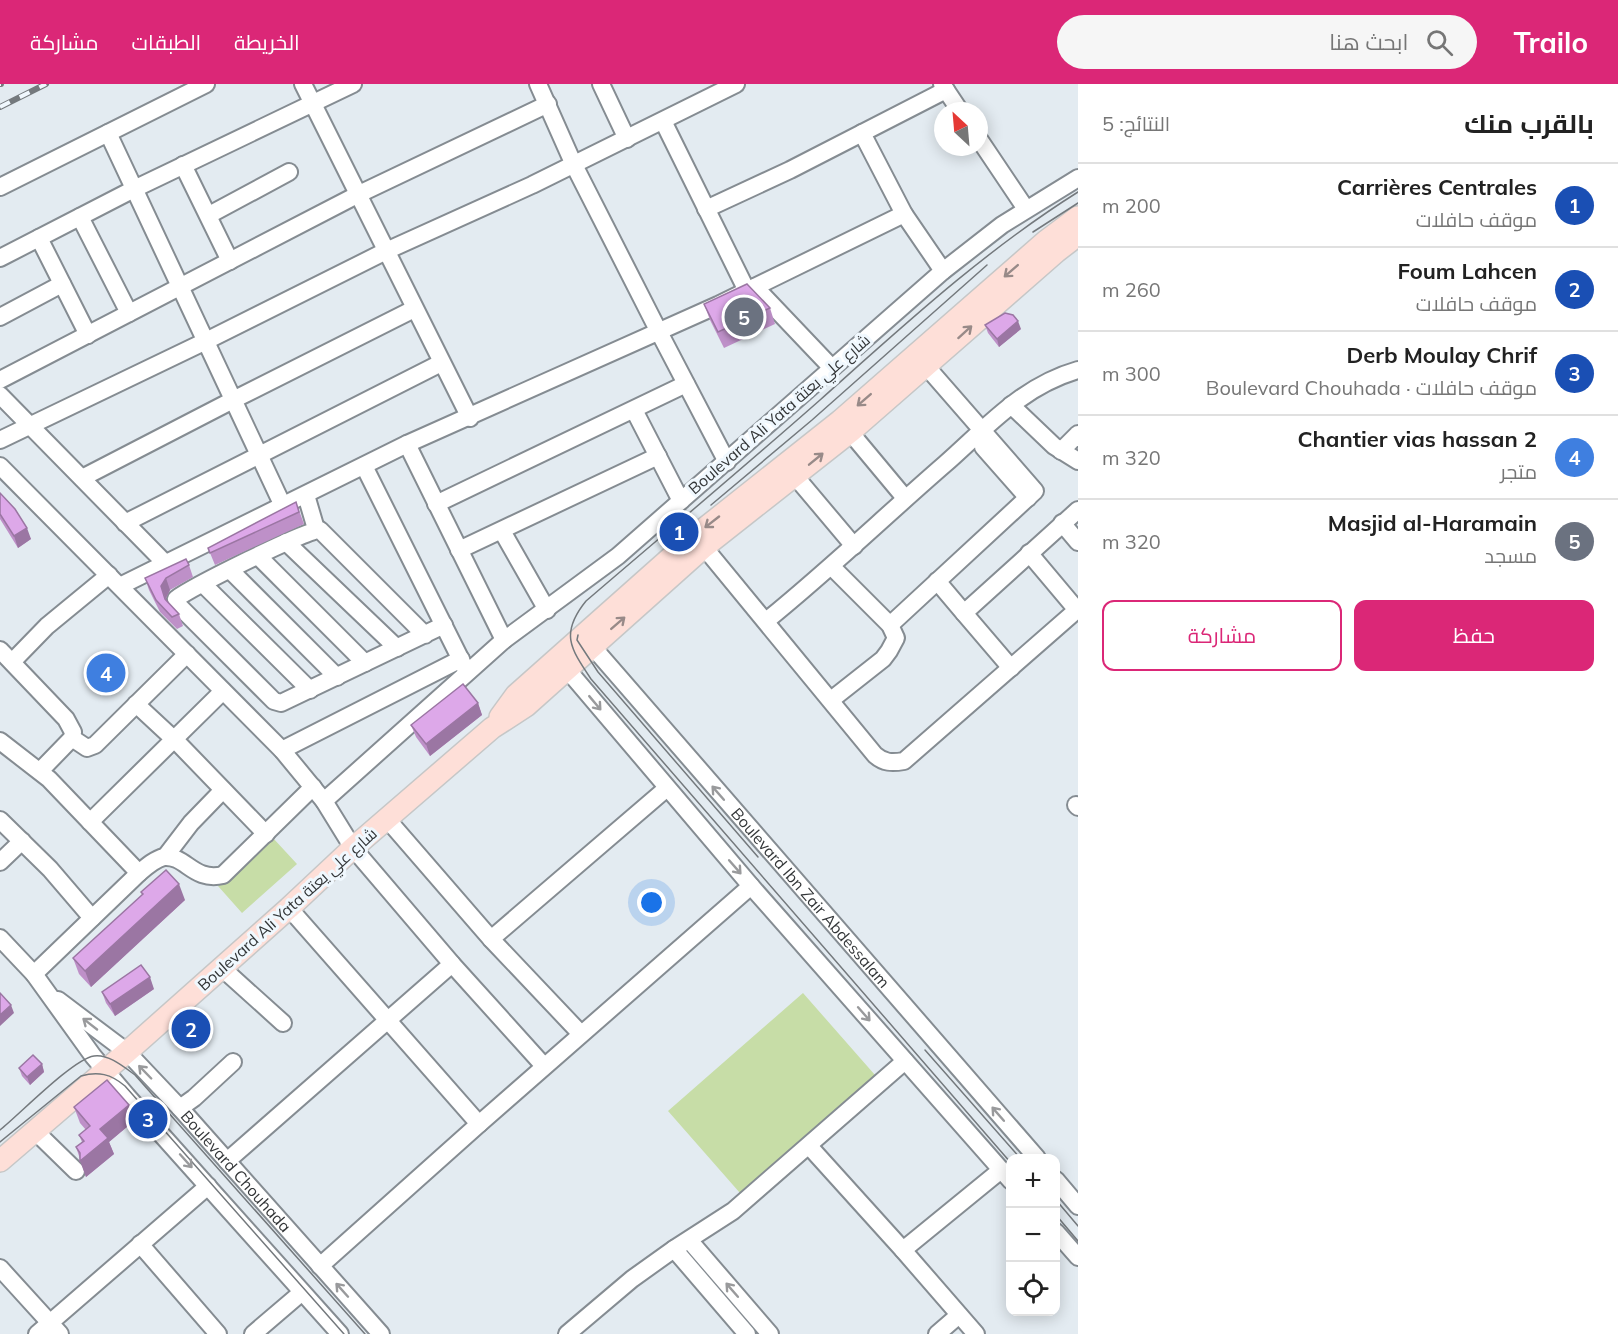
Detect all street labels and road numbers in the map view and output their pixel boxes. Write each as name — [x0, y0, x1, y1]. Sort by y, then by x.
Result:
street label: Boulevard Ali Yata شارع علي يعتة — [684, 330, 877, 501]
street label: Boulevard Ibn Zair Abdessalam — [727, 804, 894, 992]
street label: Boulevard Ali Yata شارع علي يعتة — [193, 823, 383, 998]
street label: Boulevard Chouhada — [177, 1106, 295, 1236]

